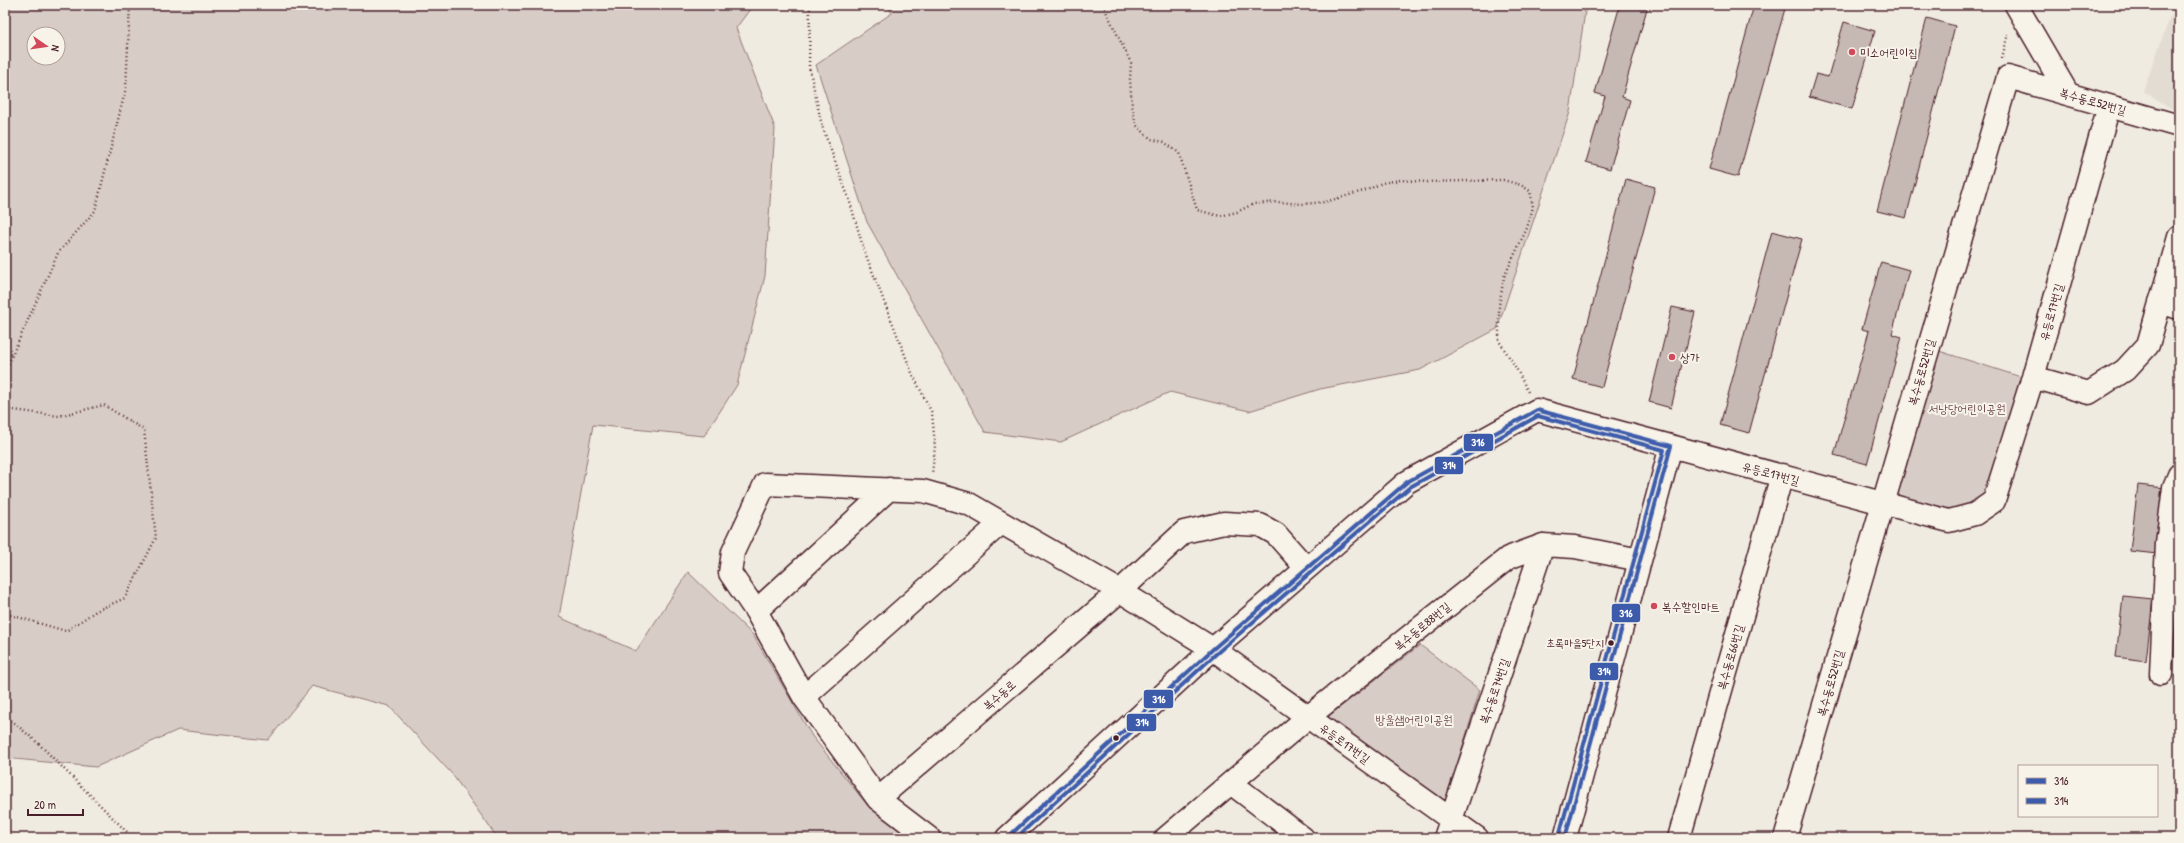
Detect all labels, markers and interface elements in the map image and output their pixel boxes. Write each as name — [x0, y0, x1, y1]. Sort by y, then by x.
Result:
north arrow — [26, 26, 66, 66]
text: N — [48, 44, 63, 53]
place label: 미소어린이집 — [1860, 44, 1918, 61]
marker: 미소어린이집 — [1847, 47, 1857, 57]
street label: 복수동로52번길 — [2058, 83, 2129, 119]
street label: 유등로17번길 — [2035, 281, 2067, 342]
street label: 복수동로52번길 — [1903, 336, 1939, 407]
place label: 상가 — [1680, 349, 1700, 366]
marker: 상가 — [1667, 352, 1677, 362]
park label: 서낭당어린이공원 — [1928, 400, 2006, 417]
line badge: 316 — [1463, 433, 1494, 452]
text: 316 — [1471, 435, 1485, 449]
line badge: 314 — [1434, 456, 1464, 475]
street label: 유등로17번길 — [1741, 457, 1802, 489]
text: 314 — [1442, 458, 1456, 472]
street label: 복수동로88번길 — [1390, 598, 1454, 654]
place label: 복수할인마트 — [1662, 598, 1720, 615]
marker: 복수할인마트 — [1649, 601, 1659, 611]
line badge: 316 — [1611, 603, 1641, 623]
text: 316 — [1619, 606, 1633, 620]
street label: 복수동로66번길 — [1713, 622, 1748, 692]
place label: 초록마을5단지 — [1546, 636, 1604, 650]
marker: 초록마을5단지 — [1606, 638, 1616, 648]
street label: 복수동로52번길 — [1812, 647, 1848, 718]
street label: 복수동로74번길 — [1475, 656, 1513, 726]
line badge: 314 — [1589, 662, 1619, 681]
text: 314 — [1597, 664, 1611, 678]
street label: 복수동로 — [979, 676, 1019, 714]
line badge: 316 — [1143, 689, 1174, 709]
text: 316 — [1152, 692, 1166, 706]
park label: 방울샘어린이공원 — [1375, 711, 1453, 728]
line badge: 314 — [1126, 713, 1157, 732]
text: 314 — [1135, 715, 1149, 729]
street label: 유등로17번길 — [1316, 719, 1374, 767]
unlabelled marker — [1111, 733, 1121, 743]
legend — [2018, 765, 2158, 817]
text: 316 — [2054, 772, 2069, 789]
scale bar — [28, 791, 83, 817]
text: 314 — [2054, 792, 2069, 809]
text: 20 m — [34, 796, 56, 813]

